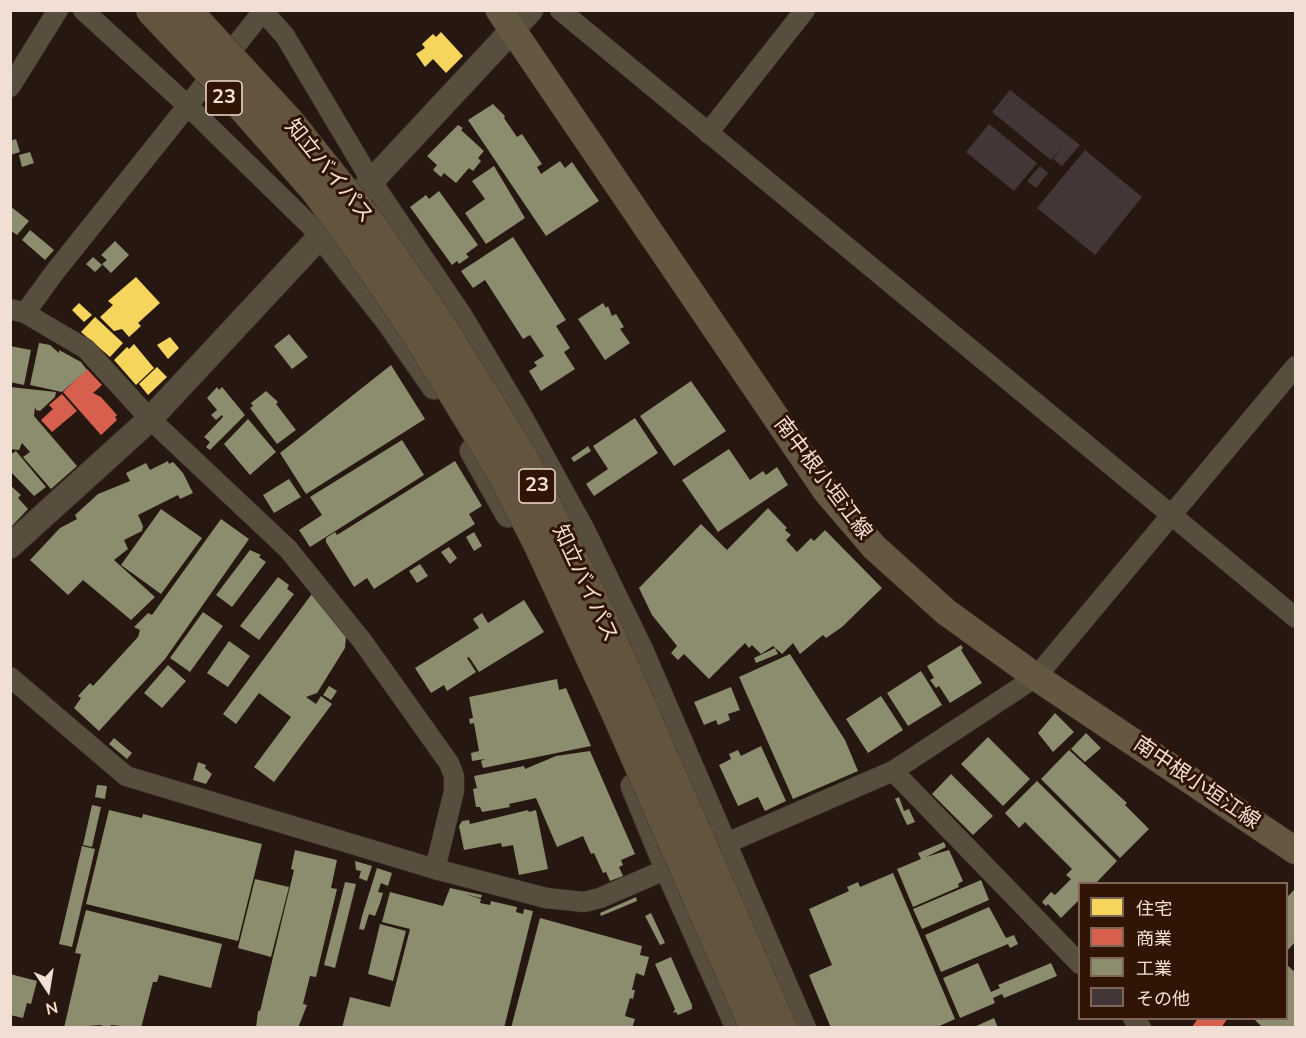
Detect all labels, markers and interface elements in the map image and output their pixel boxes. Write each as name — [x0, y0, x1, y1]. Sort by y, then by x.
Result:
road number: 23 — [206, 81, 242, 115]
street label: 知立バイパス — [279, 115, 377, 229]
street label: 南中根小垣江線 — [768, 413, 876, 545]
road number: 23 — [519, 469, 555, 503]
street label: 知立バイパス — [546, 522, 622, 646]
street label: 南中根小垣江線 — [1128, 732, 1264, 836]
legend — [1078, 882, 1288, 1020]
text: 住宅 — [1136, 897, 1172, 921]
text: 商業 — [1136, 927, 1172, 951]
text: 工業 — [1136, 957, 1172, 981]
north arrow — [18, 960, 78, 1020]
text: その他 — [1136, 987, 1190, 1011]
text: N — [44, 996, 60, 1020]

